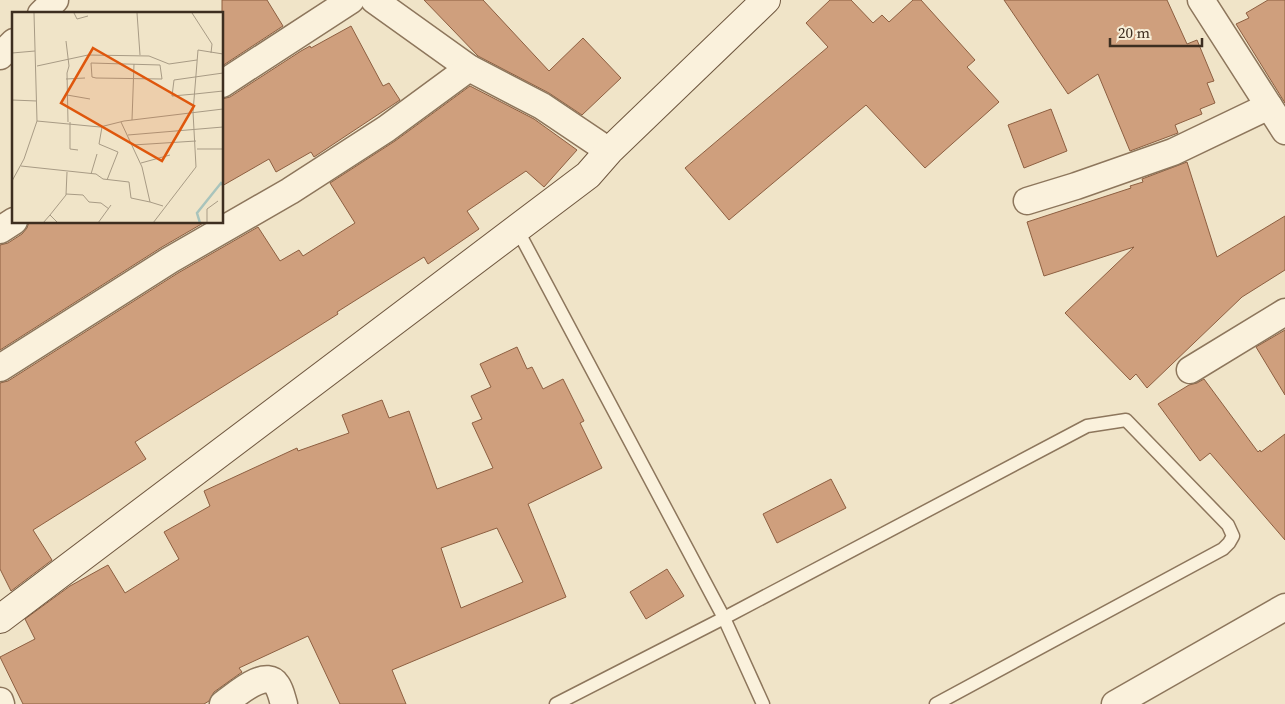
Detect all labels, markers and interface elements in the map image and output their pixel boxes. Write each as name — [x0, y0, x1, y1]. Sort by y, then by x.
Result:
inset map — [12, 12, 224, 224]
scale bar — [1110, 15, 1202, 47]
text: 20 m — [1118, 22, 1150, 43]

